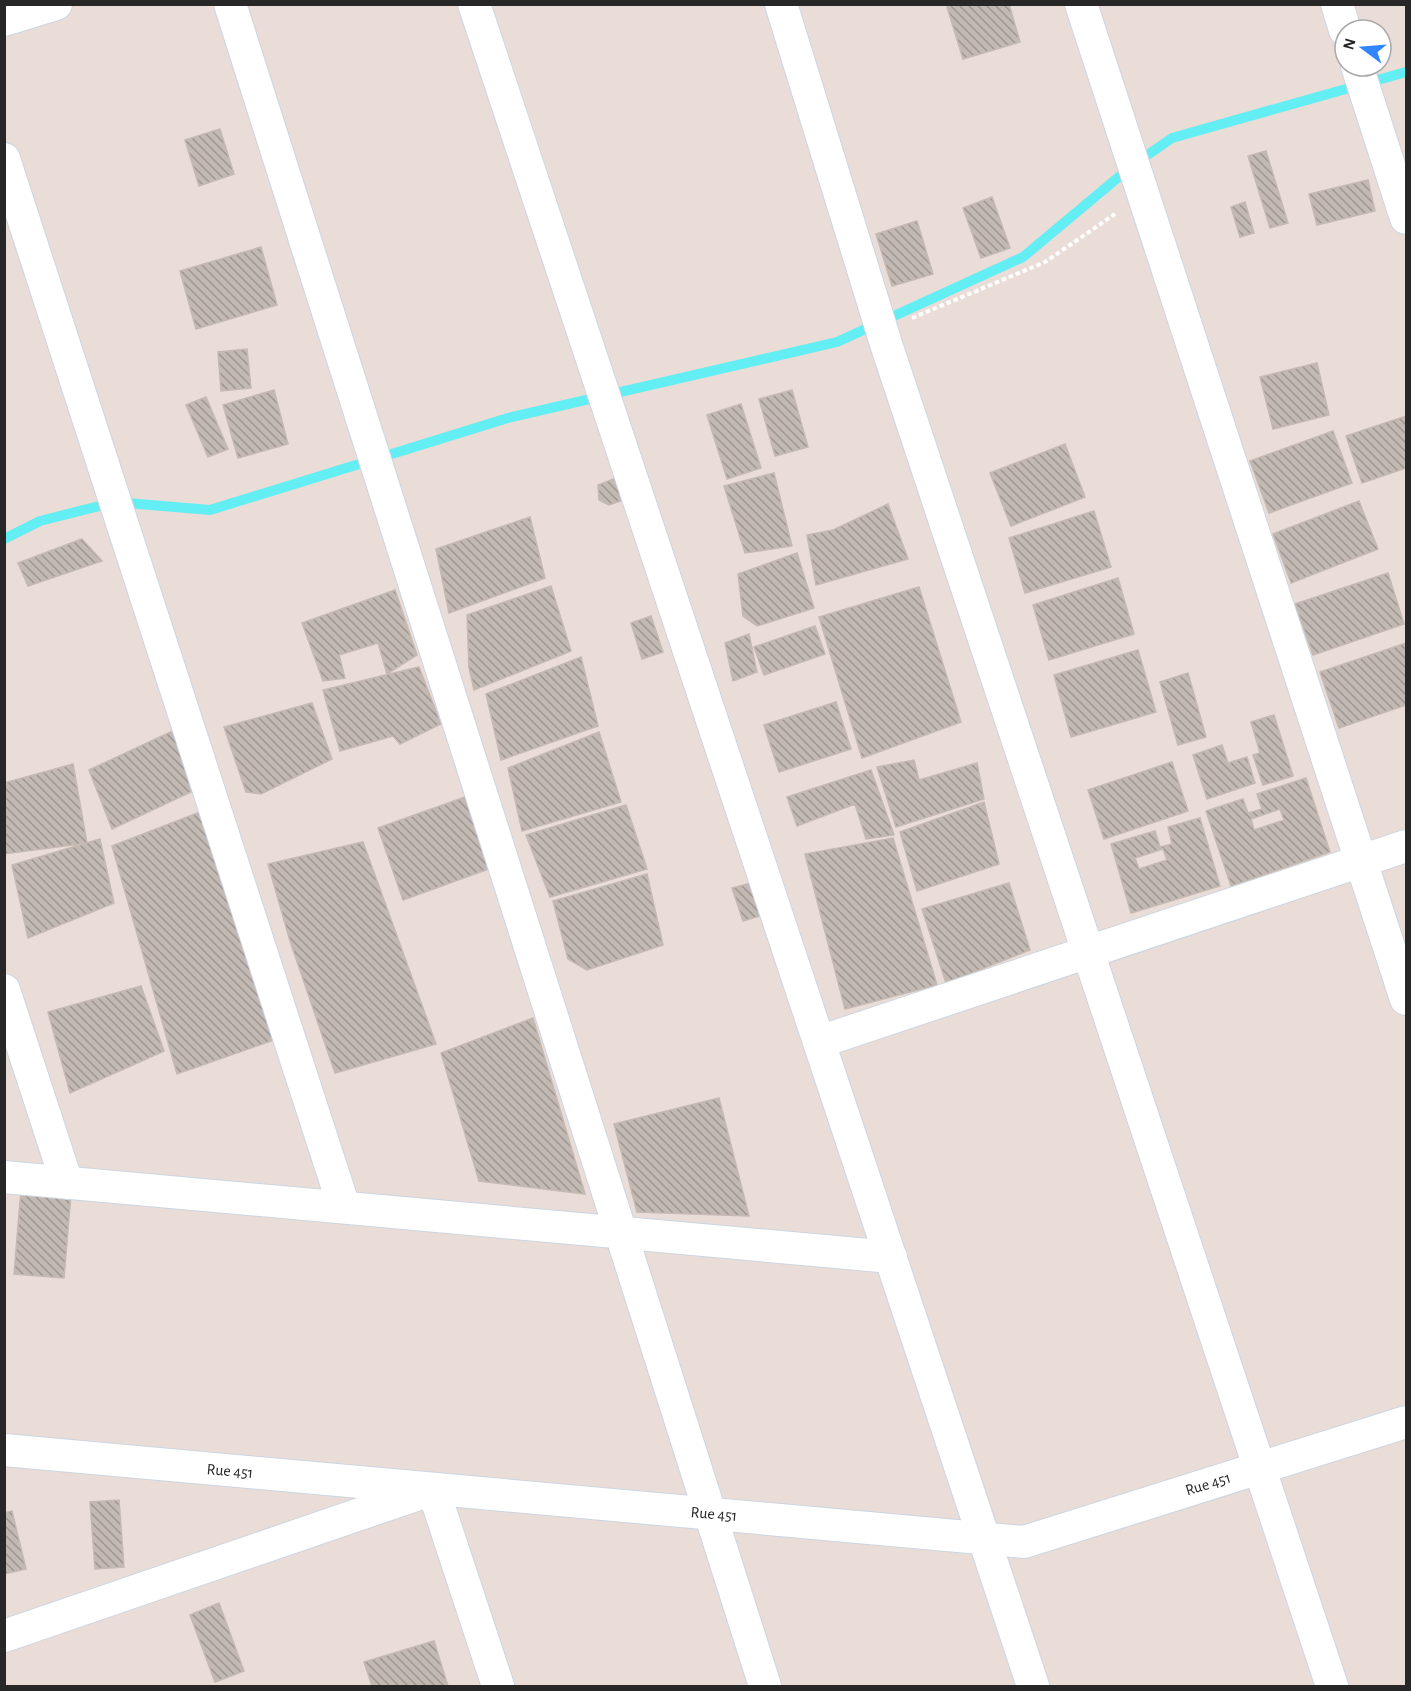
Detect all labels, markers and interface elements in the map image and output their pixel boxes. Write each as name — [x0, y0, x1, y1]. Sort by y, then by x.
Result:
north arrow — [1333, 18, 1393, 78]
text: N — [1340, 37, 1359, 52]
street label: Rue 451 — [206, 1461, 254, 1481]
street label: Rue 451 — [1183, 1470, 1233, 1498]
street label: Rue 451 — [690, 1504, 738, 1524]

